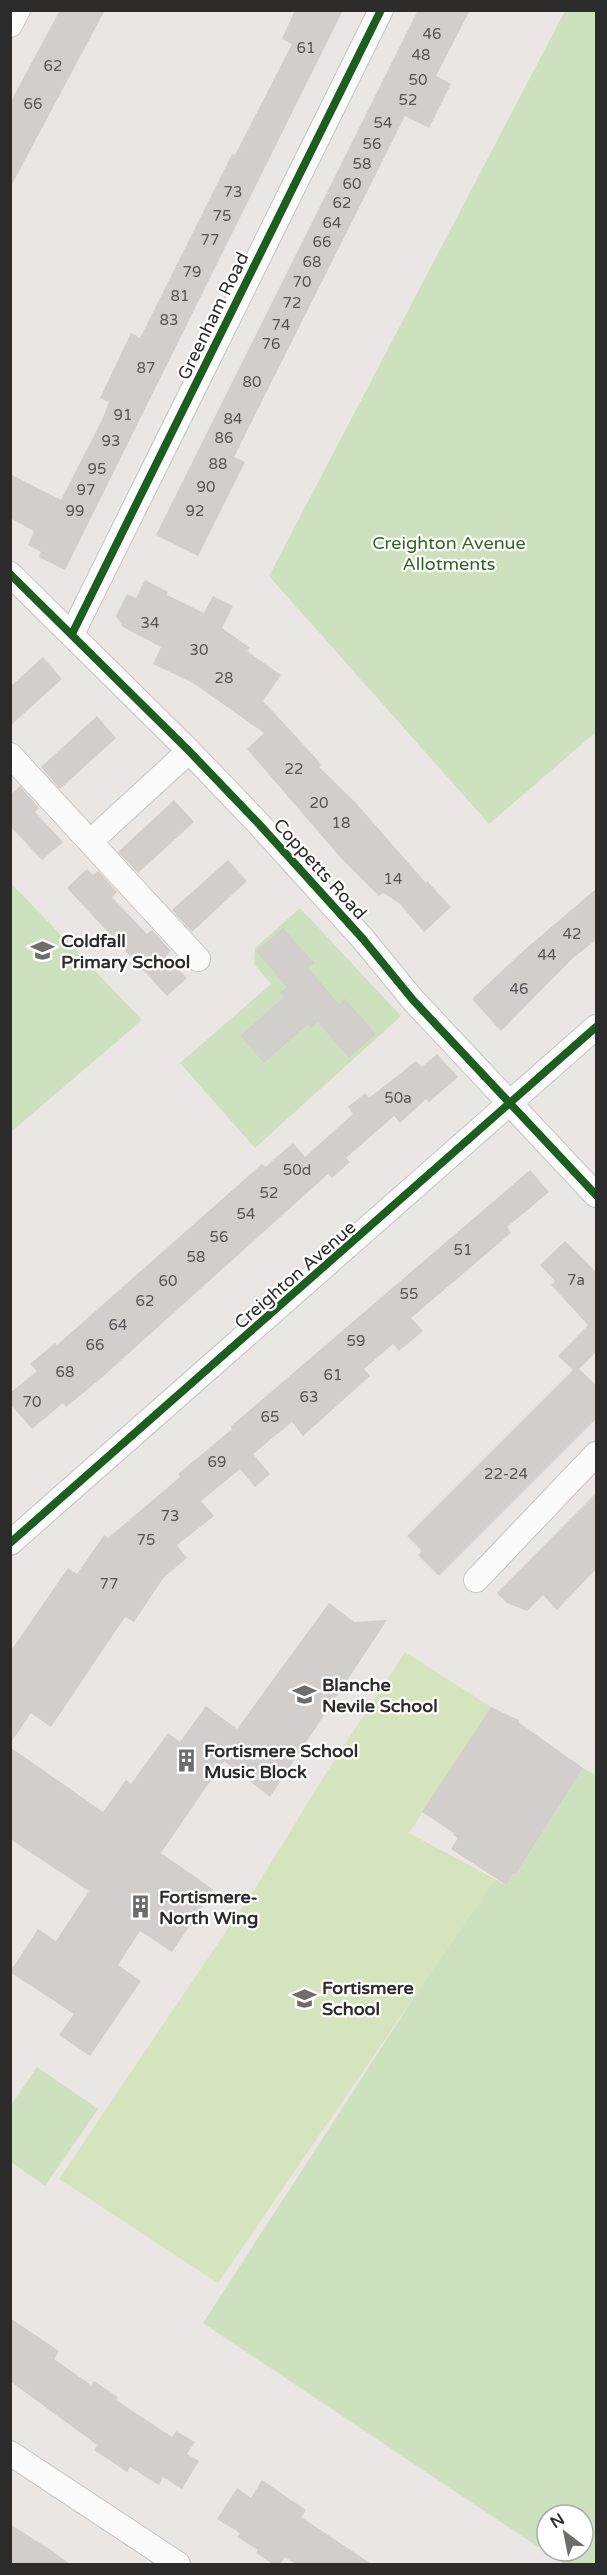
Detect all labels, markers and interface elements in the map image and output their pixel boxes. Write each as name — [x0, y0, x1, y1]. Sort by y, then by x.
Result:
house number: 46 — [423, 25, 441, 43]
house number: 61 — [297, 39, 315, 57]
house number: 48 — [412, 46, 430, 64]
house number: 62 — [44, 57, 62, 75]
house number: 50 — [409, 71, 427, 89]
house number: 52 — [399, 91, 417, 109]
house number: 66 — [24, 95, 42, 113]
house number: 54 — [374, 114, 392, 132]
house number: 56 — [363, 135, 381, 153]
house number: 58 — [353, 155, 371, 173]
house number: 60 — [343, 175, 361, 193]
house number: 73 — [224, 183, 242, 201]
house number: 62 — [333, 194, 351, 212]
house number: 75 — [213, 207, 231, 225]
house number: 64 — [323, 214, 341, 232]
house number: 77 — [201, 231, 219, 249]
house number: 66 — [313, 233, 331, 251]
street label: Greenham Road — [173, 249, 253, 383]
house number: 68 — [303, 253, 321, 271]
house number: 79 — [183, 263, 201, 281]
house number: 70 — [293, 273, 311, 291]
house number: 81 — [171, 287, 189, 305]
house number: 72 — [283, 294, 301, 312]
house number: 83 — [160, 311, 178, 329]
house number: 74 — [272, 316, 290, 334]
house number: 76 — [262, 335, 280, 353]
house number: 87 — [137, 359, 155, 377]
house number: 80 — [243, 373, 261, 391]
house number: 91 — [114, 406, 132, 424]
house number: 84 — [224, 410, 242, 428]
house number: 86 — [215, 429, 233, 447]
house number: 93 — [102, 432, 120, 450]
house number: 88 — [209, 455, 227, 473]
house number: 95 — [88, 460, 106, 478]
house number: 90 — [197, 478, 215, 496]
house number: 97 — [77, 481, 95, 499]
house number: 99 — [66, 502, 84, 520]
house number: 92 — [186, 502, 204, 520]
park label: Creighton Avenue Allotments — [372, 532, 526, 575]
house number: 34 — [141, 614, 159, 632]
house number: 30 — [190, 641, 208, 659]
house number: 28 — [215, 669, 233, 687]
house number: 22 — [285, 760, 303, 778]
house number: 20 — [310, 794, 328, 812]
street label: Coppetts Road — [269, 814, 371, 924]
house number: 18 — [332, 814, 350, 832]
house number: 14 — [384, 870, 402, 888]
house number: 42 — [563, 925, 581, 943]
place label: Coldfall Primary School — [61, 930, 190, 973]
school or university icon: Coldfall Primary School — [30, 938, 56, 964]
house number: 44 — [538, 946, 556, 964]
house number: 46 — [510, 980, 528, 998]
house number: 50a — [384, 1089, 412, 1107]
house number: 50d — [283, 1161, 311, 1179]
house number: 52 — [260, 1184, 278, 1202]
house number: 54 — [237, 1205, 255, 1223]
street label: Creighton Avenue — [230, 1216, 360, 1334]
house number: 56 — [210, 1228, 228, 1246]
house number: 51 — [454, 1241, 472, 1259]
house number: 58 — [187, 1248, 205, 1266]
house number: 7a — [567, 1271, 585, 1289]
house number: 60 — [159, 1272, 177, 1290]
house number: 55 — [400, 1285, 418, 1303]
house number: 62 — [136, 1292, 154, 1310]
house number: 64 — [109, 1316, 127, 1334]
house number: 59 — [347, 1332, 365, 1350]
house number: 66 — [86, 1336, 104, 1354]
house number: 68 — [56, 1363, 74, 1381]
house number: 61 — [324, 1366, 342, 1384]
house number: 63 — [300, 1388, 318, 1406]
house number: 70 — [23, 1393, 41, 1411]
house number: 65 — [261, 1408, 279, 1426]
house number: 69 — [208, 1453, 226, 1471]
house number: 22-24 — [484, 1465, 528, 1483]
house number: 73 — [161, 1507, 179, 1525]
house number: 75 — [137, 1531, 155, 1549]
house number: 77 — [100, 1575, 118, 1593]
place label: Blanche Nevile School — [322, 1674, 438, 1717]
school or university icon: Blanche Nevile School — [291, 1682, 317, 1708]
place label: Fortismere School Music Block — [204, 1740, 358, 1783]
building icon: Fortismere School Music Block — [173, 1748, 199, 1774]
place label: Fortismere- North Wing — [159, 1886, 258, 1929]
building icon: Fortismere- North Wing — [128, 1894, 154, 1920]
place label: Fortismere School — [322, 1977, 414, 2020]
school or university icon: Fortismere School — [291, 1985, 317, 2011]
north arrow — [535, 2503, 595, 2563]
text: N — [547, 2509, 568, 2533]

